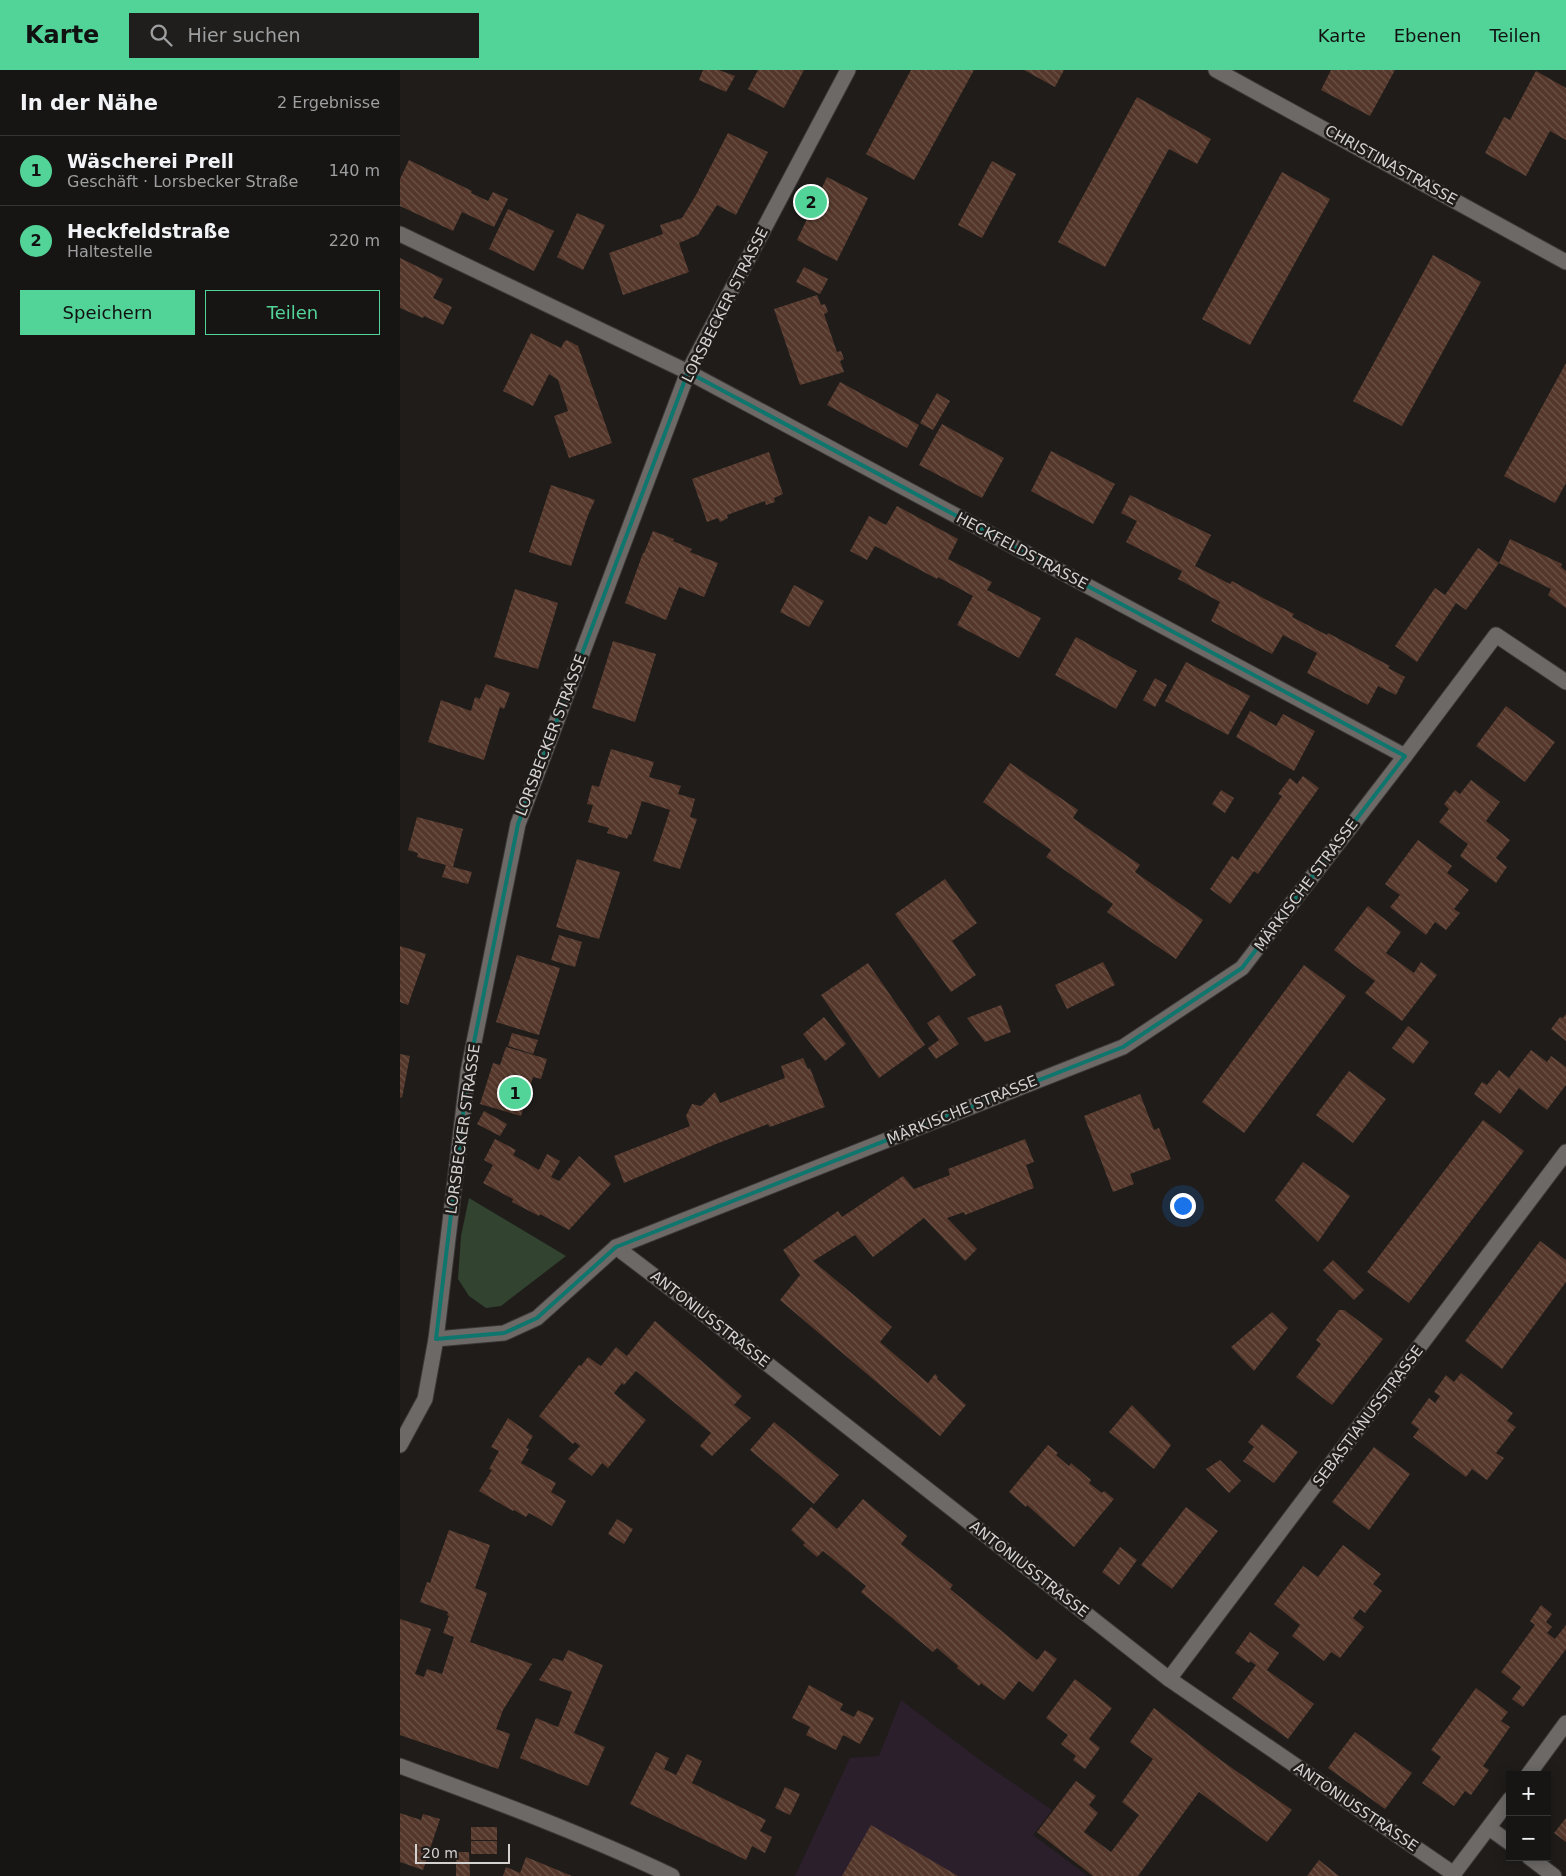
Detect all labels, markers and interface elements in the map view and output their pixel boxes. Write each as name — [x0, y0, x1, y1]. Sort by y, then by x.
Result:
search box — [129, 13, 479, 58]
text: Karte — [25, 21, 99, 49]
icon: search — [147, 21, 175, 49]
text: Hier suchen — [187, 24, 301, 46]
text: Karte — [1318, 25, 1366, 46]
text: Ebenen — [1394, 25, 1462, 46]
text: Teilen — [1490, 25, 1541, 46]
text: In der Nähe — [20, 91, 158, 115]
text: 2 Ergebnisse — [277, 93, 380, 112]
street label: CHRISTINASTRASSE — [1322, 121, 1460, 209]
text: Wäscherei Prell — [67, 150, 234, 172]
text: 1 — [30, 161, 42, 180]
text: 140 m — [329, 161, 380, 180]
text: Geschäft · Lorsbecker Straße — [67, 172, 298, 191]
pin: 2 — [795, 183, 827, 221]
text: Heckfeldstraße — [67, 220, 230, 242]
street label: LORSBECKER STRASSE — [678, 224, 772, 386]
text: 2 — [30, 231, 42, 250]
text: 220 m — [329, 231, 380, 250]
text: Haltestelle — [67, 242, 153, 261]
button: Speichern — [20, 290, 195, 335]
button: Teilen — [205, 290, 380, 335]
street label: HECKFELDSTRASSE — [953, 509, 1091, 593]
street label: LORSBECKER STRASSE — [512, 652, 590, 818]
street label: MÄRKISCHE STRASSE — [1250, 815, 1362, 955]
street label: LORSBECKER STRASSE — [442, 1043, 484, 1215]
street label: MÄRKISCHE STRASSE — [884, 1071, 1040, 1148]
pin: 1 — [499, 1074, 531, 1112]
your location — [1170, 1193, 1196, 1219]
street label: ANTONIUSSTRASSE — [647, 1267, 773, 1371]
street label: SEBASTIANUSSTRASSE — [1309, 1342, 1427, 1490]
street label: ANTONIUSSTRASSE — [966, 1517, 1092, 1621]
street label: ANTONIUSSTRASSE — [1290, 1759, 1422, 1855]
map controls — [1506, 1771, 1551, 1861]
button: + — [1506, 1771, 1551, 1816]
button: − — [1506, 1816, 1551, 1861]
scale bar — [415, 1841, 510, 1864]
text: 20 m — [422, 1845, 458, 1861]

